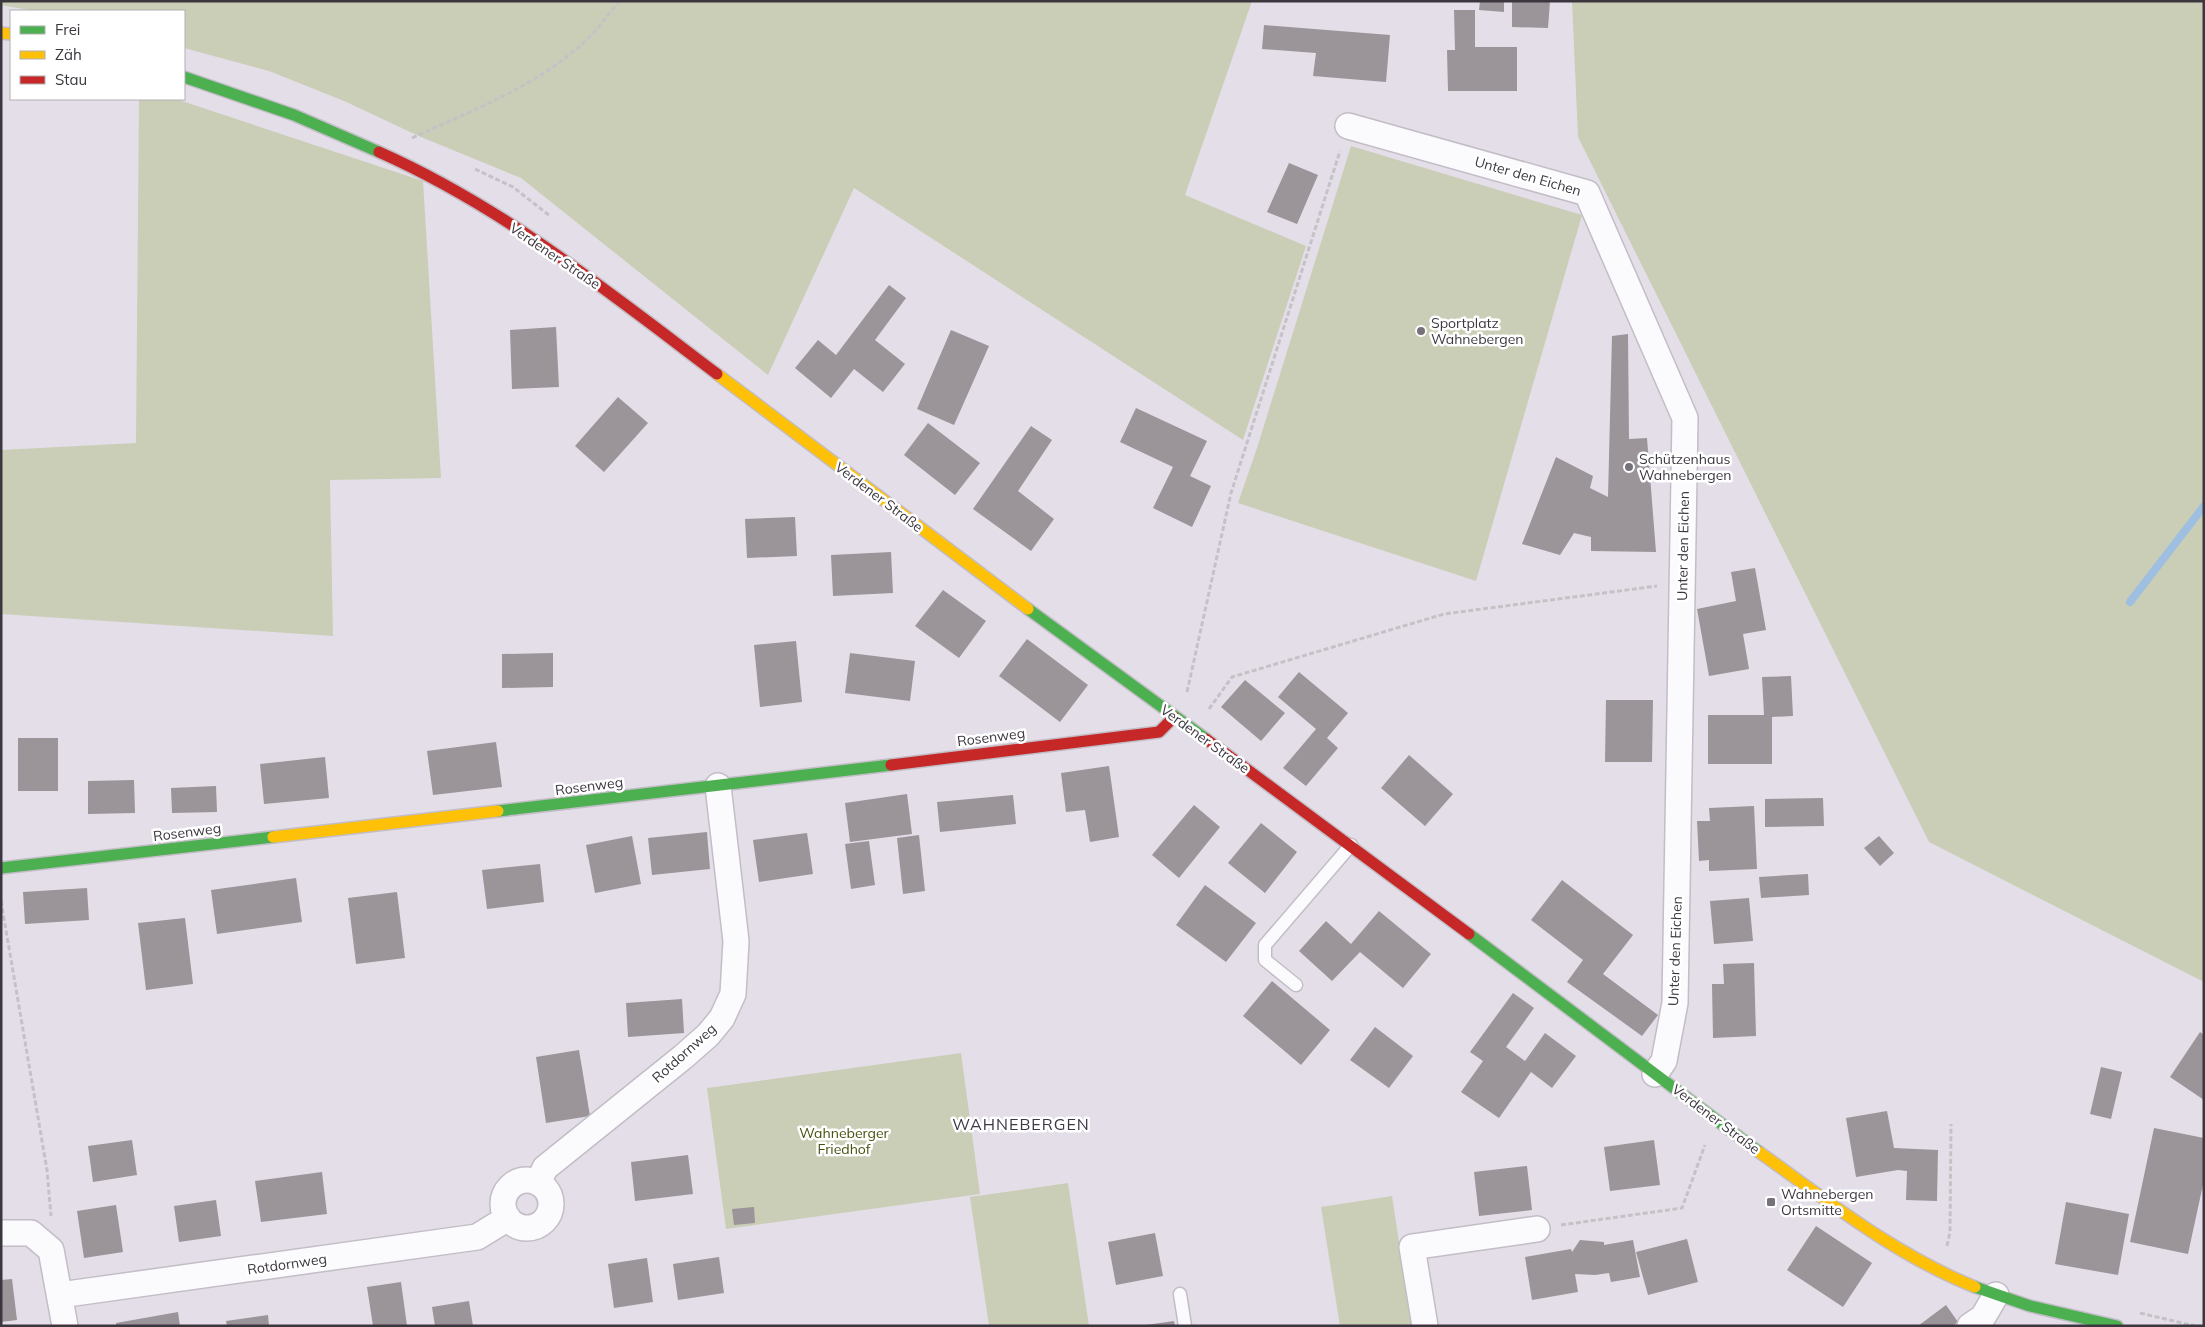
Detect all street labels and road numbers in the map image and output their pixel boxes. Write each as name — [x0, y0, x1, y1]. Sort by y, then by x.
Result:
street label: Unter den Eichen — [1473, 152, 1583, 200]
street label: Verdener Straße — [506, 219, 604, 293]
street label: Verdener Straße — [831, 458, 927, 536]
street label: Unter den Eichen — [1673, 491, 1693, 601]
street label: Verdener Straße — [1157, 701, 1253, 777]
street label: Rosenweg — [956, 724, 1026, 750]
street label: Rosenweg — [554, 773, 624, 799]
street label: Rosenweg — [152, 819, 222, 845]
street label: Unter den Eichen — [1664, 896, 1686, 1006]
street label: Rotdornweg — [648, 1020, 720, 1086]
street label: Verdener Straße — [1668, 1080, 1764, 1158]
street label: Rotdornweg — [246, 1250, 328, 1278]

